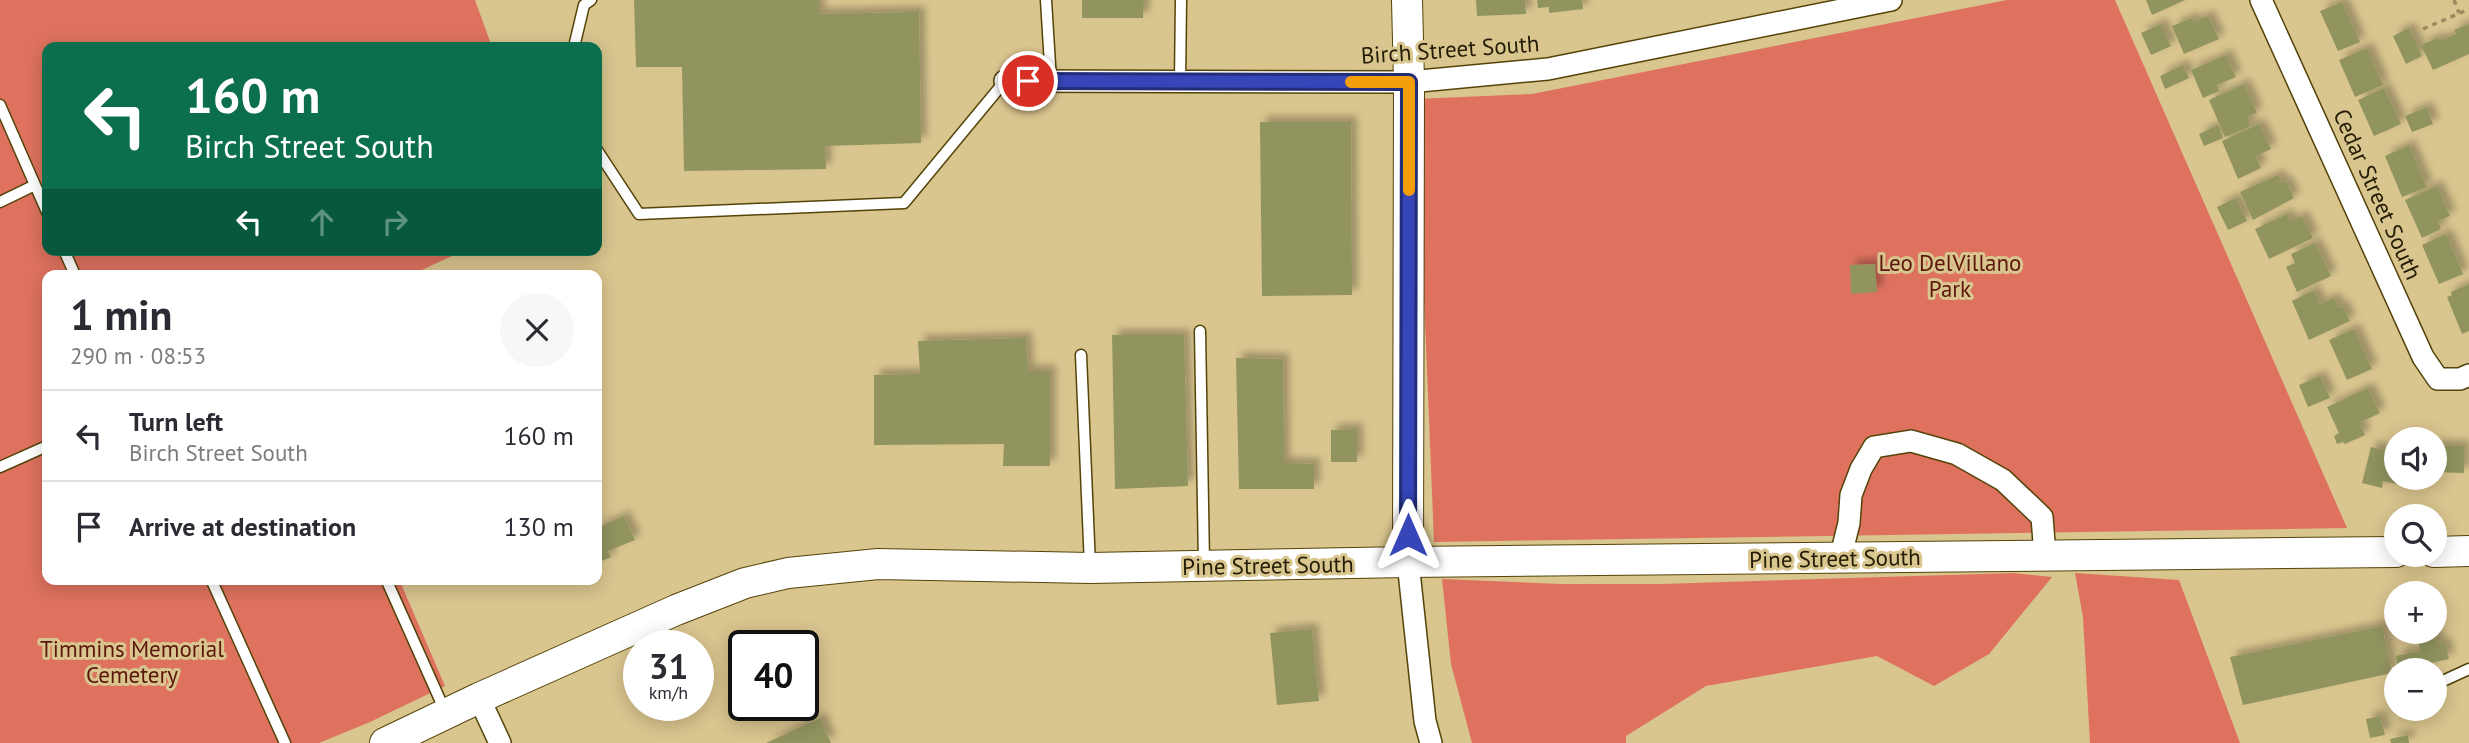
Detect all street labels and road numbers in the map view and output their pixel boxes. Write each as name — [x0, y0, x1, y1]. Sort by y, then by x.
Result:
street label: Birch Street South — [1360, 28, 1540, 70]
street label: Cedar Street South — [2327, 104, 2429, 284]
street label: Pine Street South — [1749, 542, 1921, 574]
street label: Pine Street South — [1182, 549, 1354, 581]

